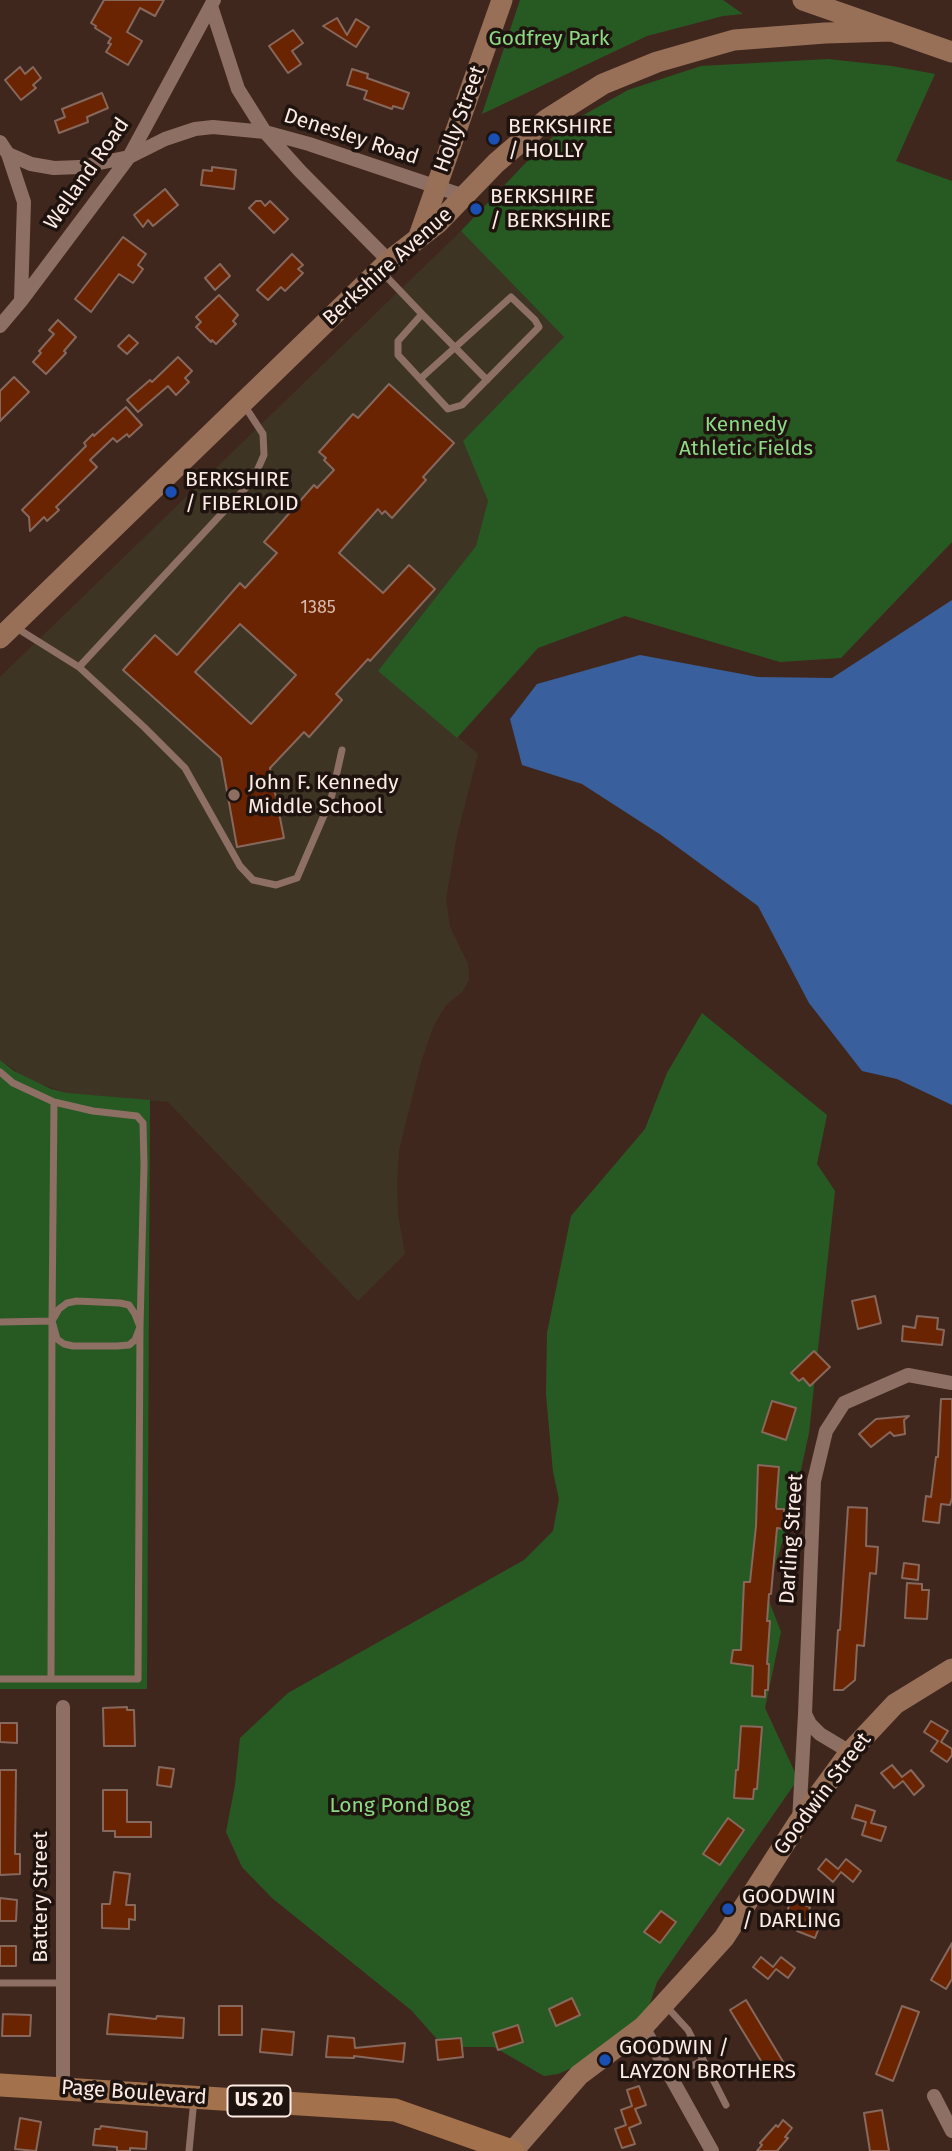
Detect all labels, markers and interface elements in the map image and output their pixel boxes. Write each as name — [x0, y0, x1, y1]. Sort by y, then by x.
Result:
park label: Godfrey Park — [488, 26, 610, 52]
street label: Holly Street — [429, 62, 491, 176]
street label: Denesley Road — [280, 103, 422, 171]
street label: Welland Road — [39, 113, 135, 235]
place label: BERKSHIRE / HOLLY — [508, 114, 613, 164]
marker: BERKSHIRE / HOLLY — [486, 131, 502, 147]
place label: BERKSHIRE / BERKSHIRE — [490, 184, 611, 234]
marker: BERKSHIRE / BERKSHIRE — [468, 201, 484, 217]
street label: Berkshire Avenue — [318, 202, 458, 332]
park label: Kennedy Athletic Fields — [679, 412, 813, 462]
place label: BERKSHIRE / FIBERLOID — [185, 467, 298, 517]
marker: BERKSHIRE / FIBERLOID — [163, 484, 179, 500]
house number: 1385 — [300, 597, 336, 619]
place label: John F. Kennedy Middle School — [248, 770, 399, 820]
marker: John F. Kennedy Middle School — [226, 787, 242, 803]
street label: Darling Street — [775, 1473, 809, 1605]
street label: Goodwin Street — [769, 1728, 877, 1860]
park label: Long Pond Bog — [329, 1793, 471, 1819]
street label: Battery Street — [28, 1831, 54, 1963]
place label: GOODWIN / DARLING — [742, 1884, 841, 1934]
marker: GOODWIN / DARLING — [720, 1901, 736, 1917]
place label: GOODWIN / LAYZON BROTHERS — [619, 2035, 796, 2085]
marker: GOODWIN / LAYZON BROTHERS — [597, 2052, 613, 2068]
street label: Page Boulevard — [60, 2075, 208, 2111]
road number: US 20 — [228, 2086, 290, 2116]

